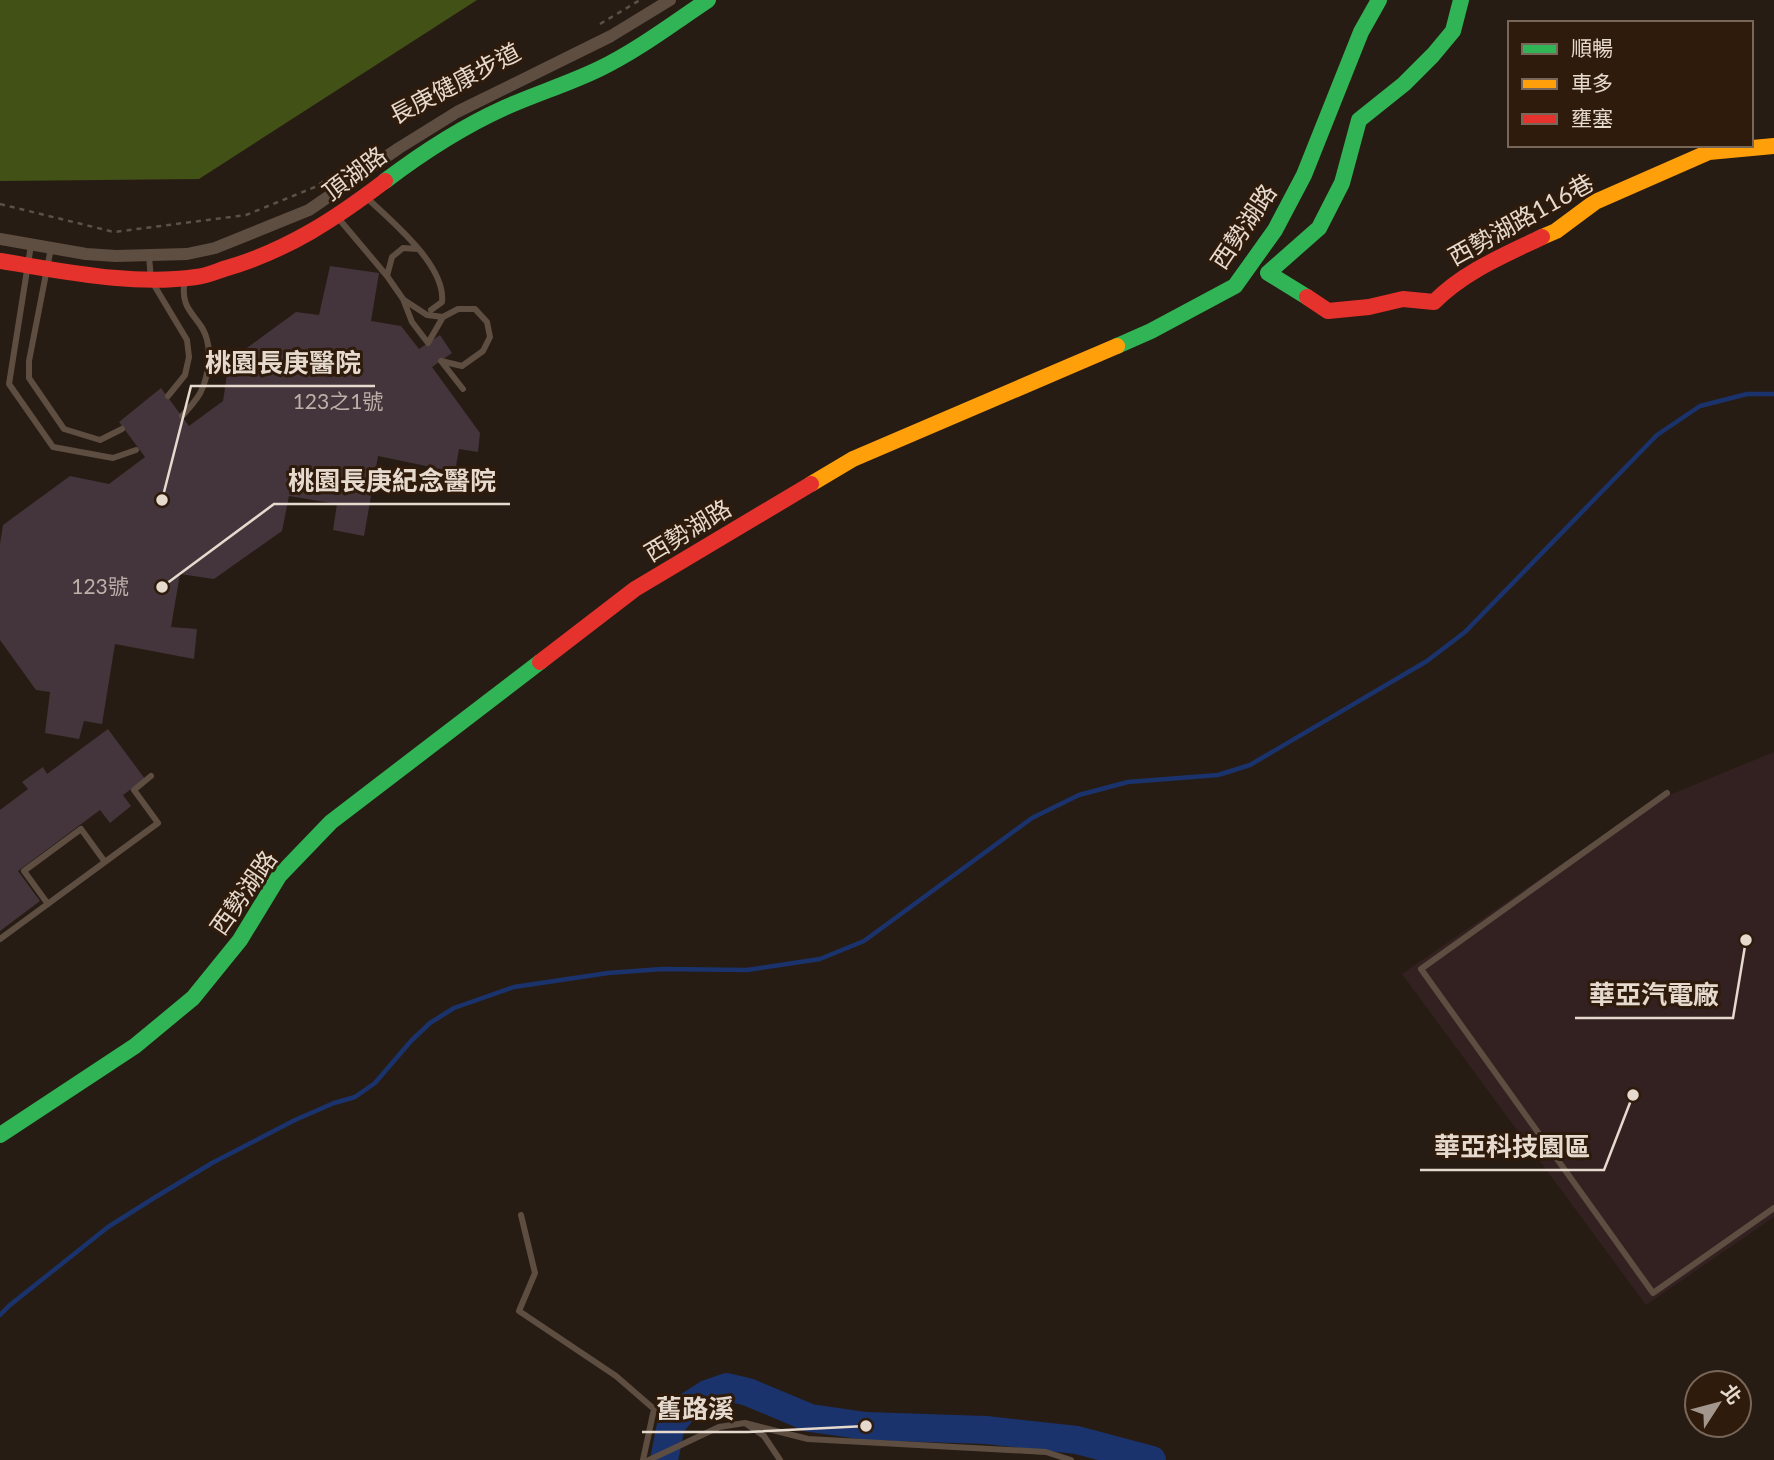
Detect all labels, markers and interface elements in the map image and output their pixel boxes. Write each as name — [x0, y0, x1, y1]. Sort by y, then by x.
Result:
legend — [1508, 21, 1753, 147]
text: 順暢 — [1571, 35, 1613, 60]
street label: 長庚健康步道 — [384, 36, 525, 129]
text: 車多 — [1571, 70, 1613, 95]
text: 壅塞 — [1571, 105, 1613, 130]
street label: 頂湖路 — [317, 140, 392, 206]
street label: 西勢湖路116巷 — [1443, 167, 1598, 271]
street label: 西勢湖路 — [1204, 178, 1282, 274]
callout: 桃園長庚醫院 — [191, 339, 375, 386]
text: 桃園長庚醫院 — [205, 346, 361, 378]
house number: 123之1號 — [293, 388, 383, 413]
callout: 桃園長庚紀念醫院 — [274, 457, 510, 504]
text: 桃園長庚紀念醫院 — [288, 464, 496, 496]
street label: 西勢湖路 — [639, 493, 736, 567]
house number: 123號 — [71, 573, 129, 598]
street label: 西勢湖路 — [203, 845, 282, 940]
callout: 華亞汽電廠 — [1575, 971, 1733, 1018]
text: 華亞汽電廠 — [1589, 978, 1719, 1010]
callout: 華亞科技園區 — [1420, 1123, 1604, 1170]
text: 華亞科技園區 — [1434, 1130, 1590, 1162]
north arrow — [1683, 1369, 1753, 1439]
text: 北 — [1717, 1379, 1747, 1408]
callout: 舊路溪 — [642, 1385, 748, 1432]
text: 舊路溪 — [656, 1392, 734, 1424]

